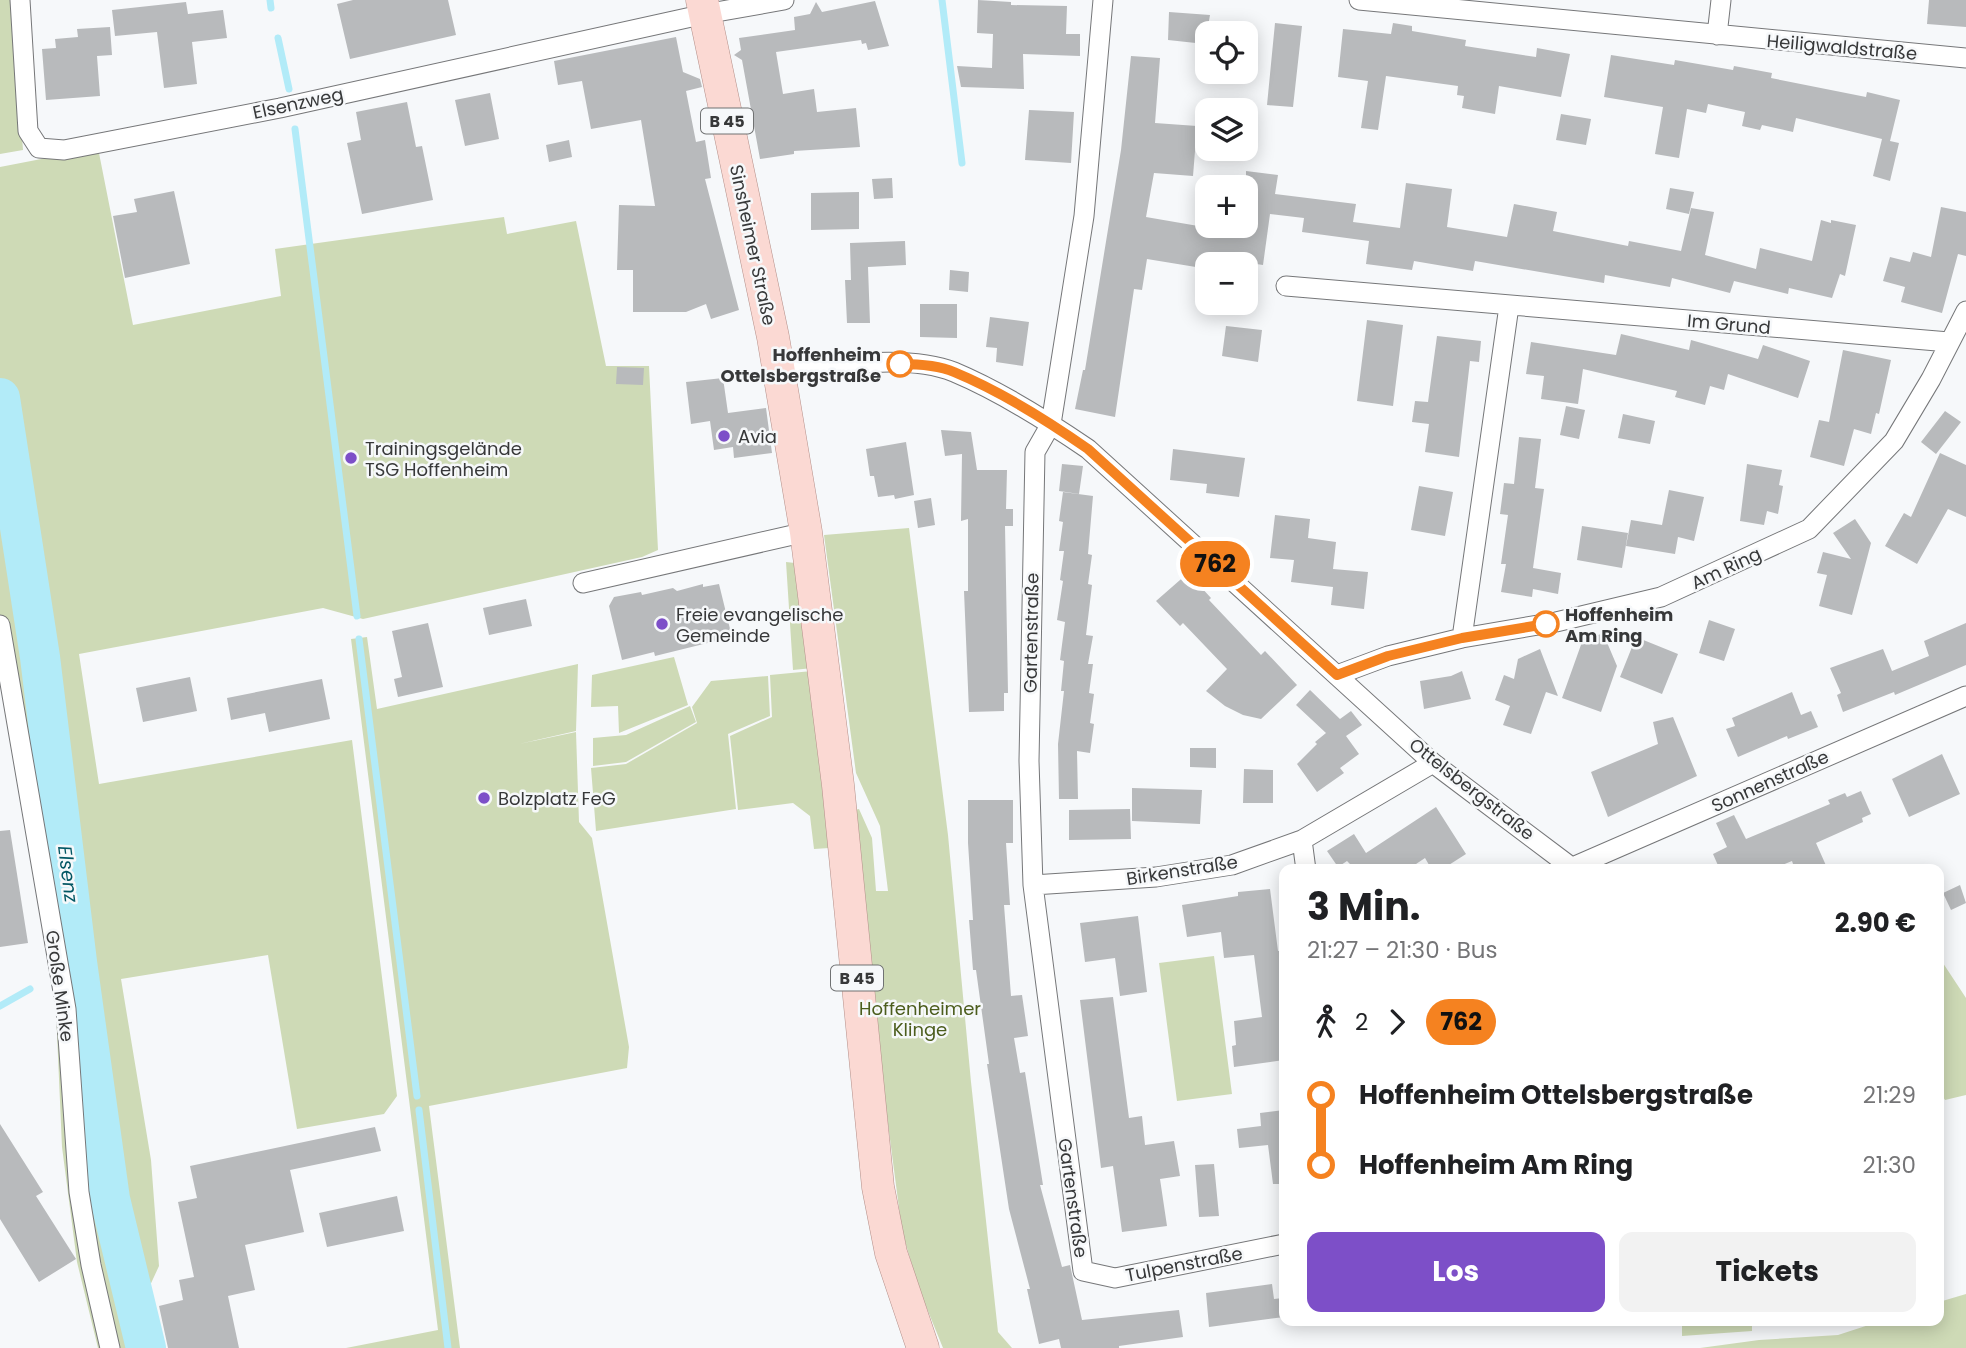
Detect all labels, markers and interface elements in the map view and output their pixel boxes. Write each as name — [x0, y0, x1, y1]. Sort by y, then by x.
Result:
map controls — [1195, 21, 1258, 315]
button: locate — [1195, 21, 1258, 84]
street label: Heiligwaldstraße — [1766, 28, 1918, 66]
street label: Elsenzweg — [250, 81, 346, 125]
button: layers — [1195, 98, 1258, 161]
road number: B 45 — [701, 108, 753, 134]
street label: Sinsheimer Straße — [724, 162, 782, 328]
button: + — [1195, 175, 1258, 238]
button: − — [1195, 252, 1258, 315]
street label: Im Grund — [1686, 308, 1772, 340]
place label: Hoffenheim Ottelsbergstraße — [721, 342, 881, 388]
marker: Hoffenheim Ottelsbergstraße — [887, 351, 913, 377]
place label: Avia — [738, 424, 777, 449]
marker: Avia — [716, 428, 732, 444]
place label: Trainingsgelände TSG Hoffenheim — [365, 436, 522, 482]
marker: Trainingsgelände TSG Hoffenheim — [343, 450, 359, 466]
line badge: 762 — [1175, 541, 1255, 587]
street label: Am Ring — [1687, 541, 1765, 595]
text: 762 — [1194, 547, 1236, 580]
street label: Gartenstraße — [1017, 573, 1045, 693]
place label: Freie evangelische Gemeinde — [676, 602, 843, 648]
place label: Hoffenheim Am Ring — [1565, 602, 1673, 648]
marker: Hoffenheim Am Ring — [1533, 611, 1559, 637]
marker: Freie evangelische Gemeinde — [654, 616, 670, 632]
street label: Ottelsbergstraße — [1404, 732, 1540, 846]
street label: Sonnenstraße — [1707, 744, 1833, 818]
place label: Bolzplatz FeG — [498, 786, 616, 811]
marker: Bolzplatz FeG — [476, 790, 492, 806]
water label: Elsenz — [51, 844, 85, 904]
street label: Birkenstraße — [1125, 849, 1239, 891]
text: 3 Min. — [1307, 880, 1420, 933]
text: 2.90 € — [1835, 905, 1916, 941]
street label: Große Minke — [40, 929, 80, 1043]
text: 21:27 – 21:30 · Bus — [1307, 934, 1498, 966]
road number: B 45 — [831, 966, 883, 990]
park label: Hoffenheimer Klinge — [859, 996, 981, 1042]
icon: walk — [1307, 1003, 1345, 1041]
icon: forward — [1378, 1003, 1416, 1041]
text: 762 — [1440, 1005, 1482, 1038]
text: 2 — [1355, 1006, 1368, 1038]
text: Hoffenheim Ottelsbergstraße — [1359, 1077, 1753, 1113]
text: 21:29 — [1863, 1079, 1916, 1111]
street label: Gartenstraße — [1052, 1137, 1094, 1259]
text: Hoffenheim Am Ring — [1359, 1147, 1633, 1183]
text: 21:30 — [1863, 1149, 1916, 1181]
button: Los — [1307, 1232, 1605, 1312]
button: Tickets — [1619, 1232, 1916, 1312]
street label: Tulpenstraße — [1123, 1240, 1245, 1288]

